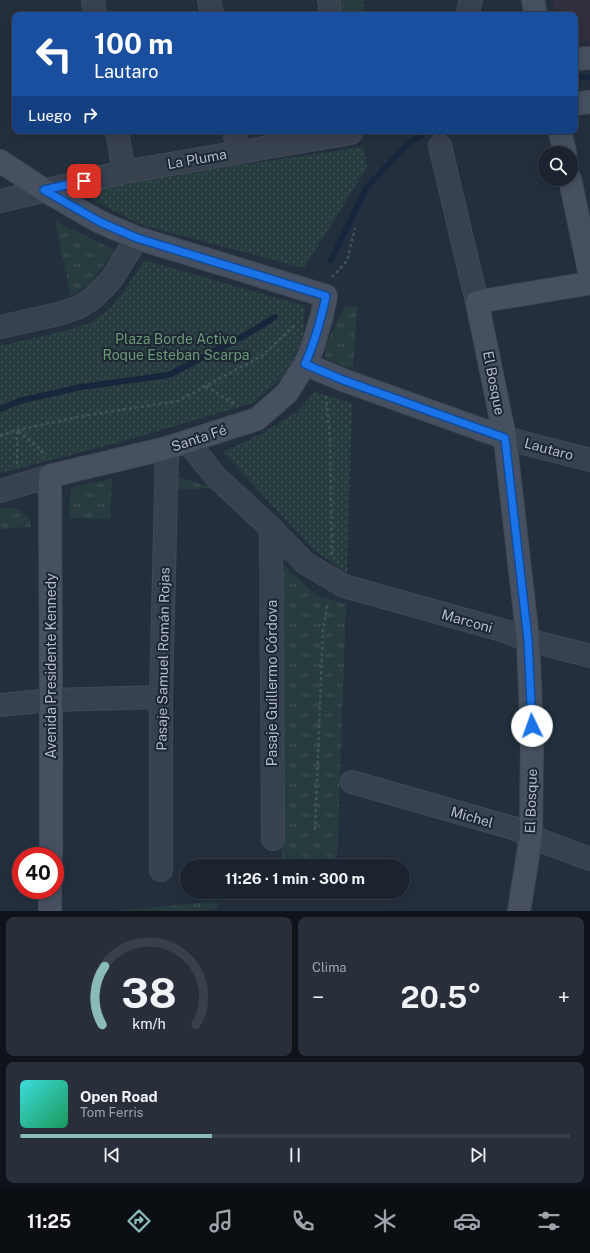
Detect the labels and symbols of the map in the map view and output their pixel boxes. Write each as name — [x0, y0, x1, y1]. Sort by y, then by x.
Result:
street label: La Pluma — [166, 146, 228, 172]
pin — [67, 164, 101, 198]
park label: Plaza Borde Activo Roque Esteban Scarpa — [102, 331, 250, 363]
street label: El Bosque — [480, 350, 508, 416]
street label: Santa Fé — [169, 421, 229, 454]
street label: Lautaro — [523, 435, 575, 463]
street label: Pasaje Samuel Román Rojas — [153, 567, 173, 751]
street label: Avenida Presidente Kennedy — [43, 573, 59, 759]
street label: Pasaje Guillermo Córdova — [264, 600, 280, 766]
street label: Marconi — [440, 606, 494, 636]
position arrow — [511, 705, 553, 747]
street label: El Bosque — [522, 768, 540, 834]
street label: Michel — [449, 803, 495, 831]
speed limit sign: 40 — [12, 847, 64, 899]

